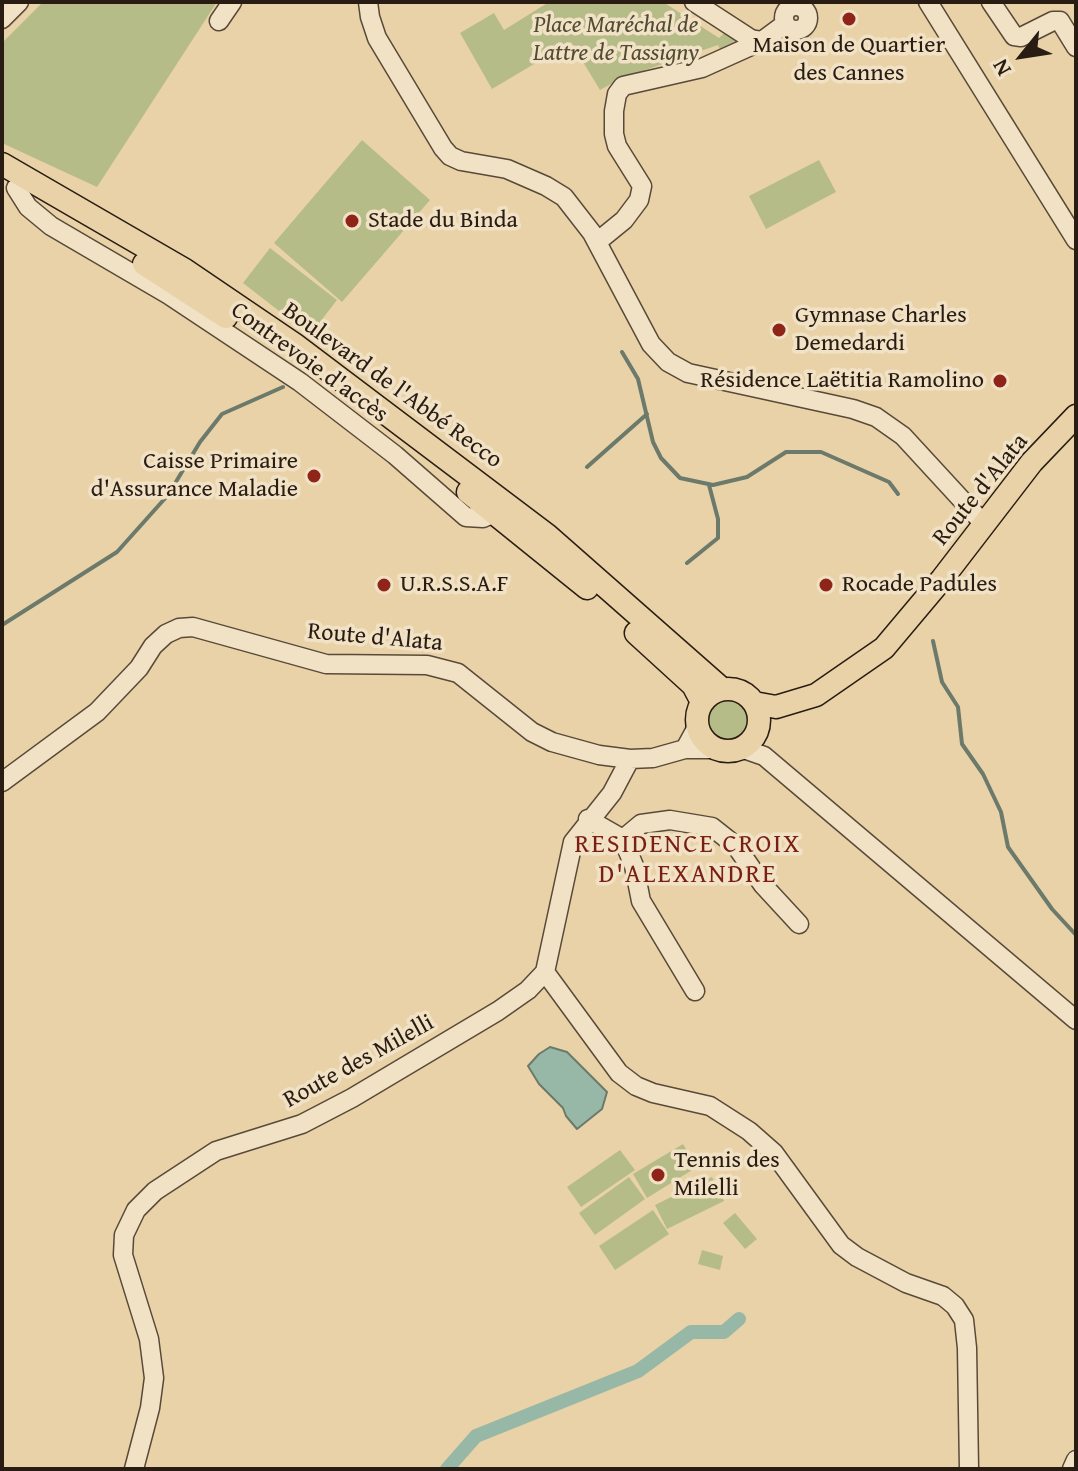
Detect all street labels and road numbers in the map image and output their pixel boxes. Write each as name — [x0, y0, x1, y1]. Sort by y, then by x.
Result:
street label: Contrevoie d'accès — [225, 296, 393, 430]
street label: Boulevard de l'Abbé Recco — [277, 297, 507, 475]
street label: Route d'Alata — [927, 428, 1035, 552]
street label: Route d'Alata — [306, 618, 444, 658]
street label: Route des Milelli — [279, 1009, 439, 1115]

